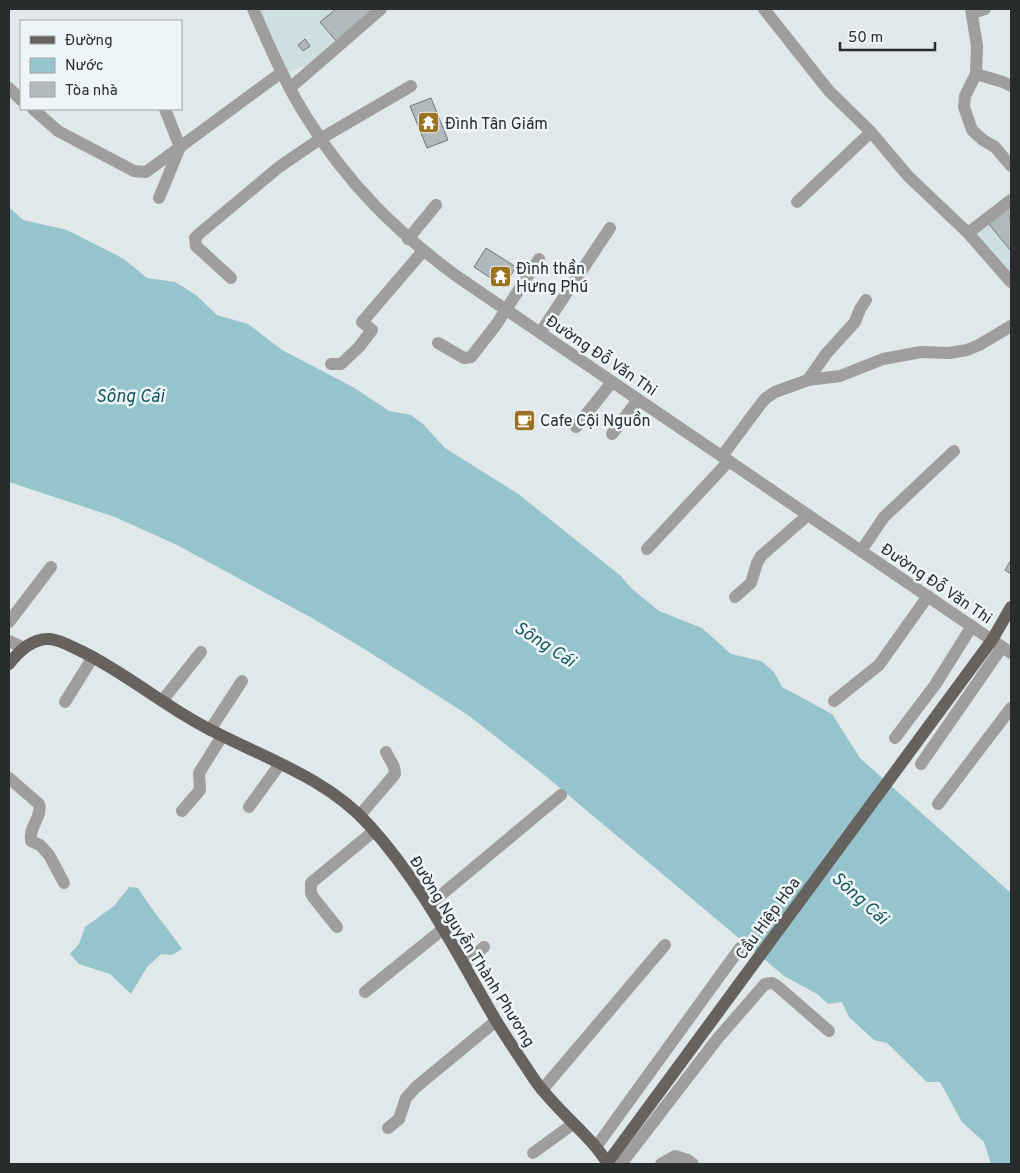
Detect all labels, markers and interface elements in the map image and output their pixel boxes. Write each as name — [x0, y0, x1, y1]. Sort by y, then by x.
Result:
legend — [20, 20, 182, 110]
scale bar — [840, 20, 935, 52]
text: 50 m — [848, 29, 883, 48]
text: Đường — [65, 32, 113, 51]
text: Nước — [65, 57, 104, 76]
text: Tòa nhà — [65, 82, 118, 101]
temple icon: Đình Tân Giám — [417, 111, 441, 135]
place label: Đình Tân Giám — [445, 115, 548, 135]
place label: Đình thần Hưng Phú — [516, 259, 588, 298]
temple icon: Đình thần Hưng Phú — [488, 265, 512, 289]
street label: Đường Đỗ Văn Thi — [541, 310, 662, 401]
water label: Sông Cái — [96, 386, 166, 409]
cafe icon: Cafe Cội Nguồn — [512, 408, 536, 432]
place label: Cafe Cội Nguồn — [540, 411, 651, 432]
street label: Đường Đỗ Văn Thi — [876, 538, 997, 629]
water label: Sông Cái — [509, 617, 580, 674]
street label: Đường Nguyễn Thành Phương — [404, 852, 540, 1051]
water label: Sông Cái — [826, 868, 893, 932]
street label: Cầu Hiệp Hòa — [731, 873, 805, 964]

